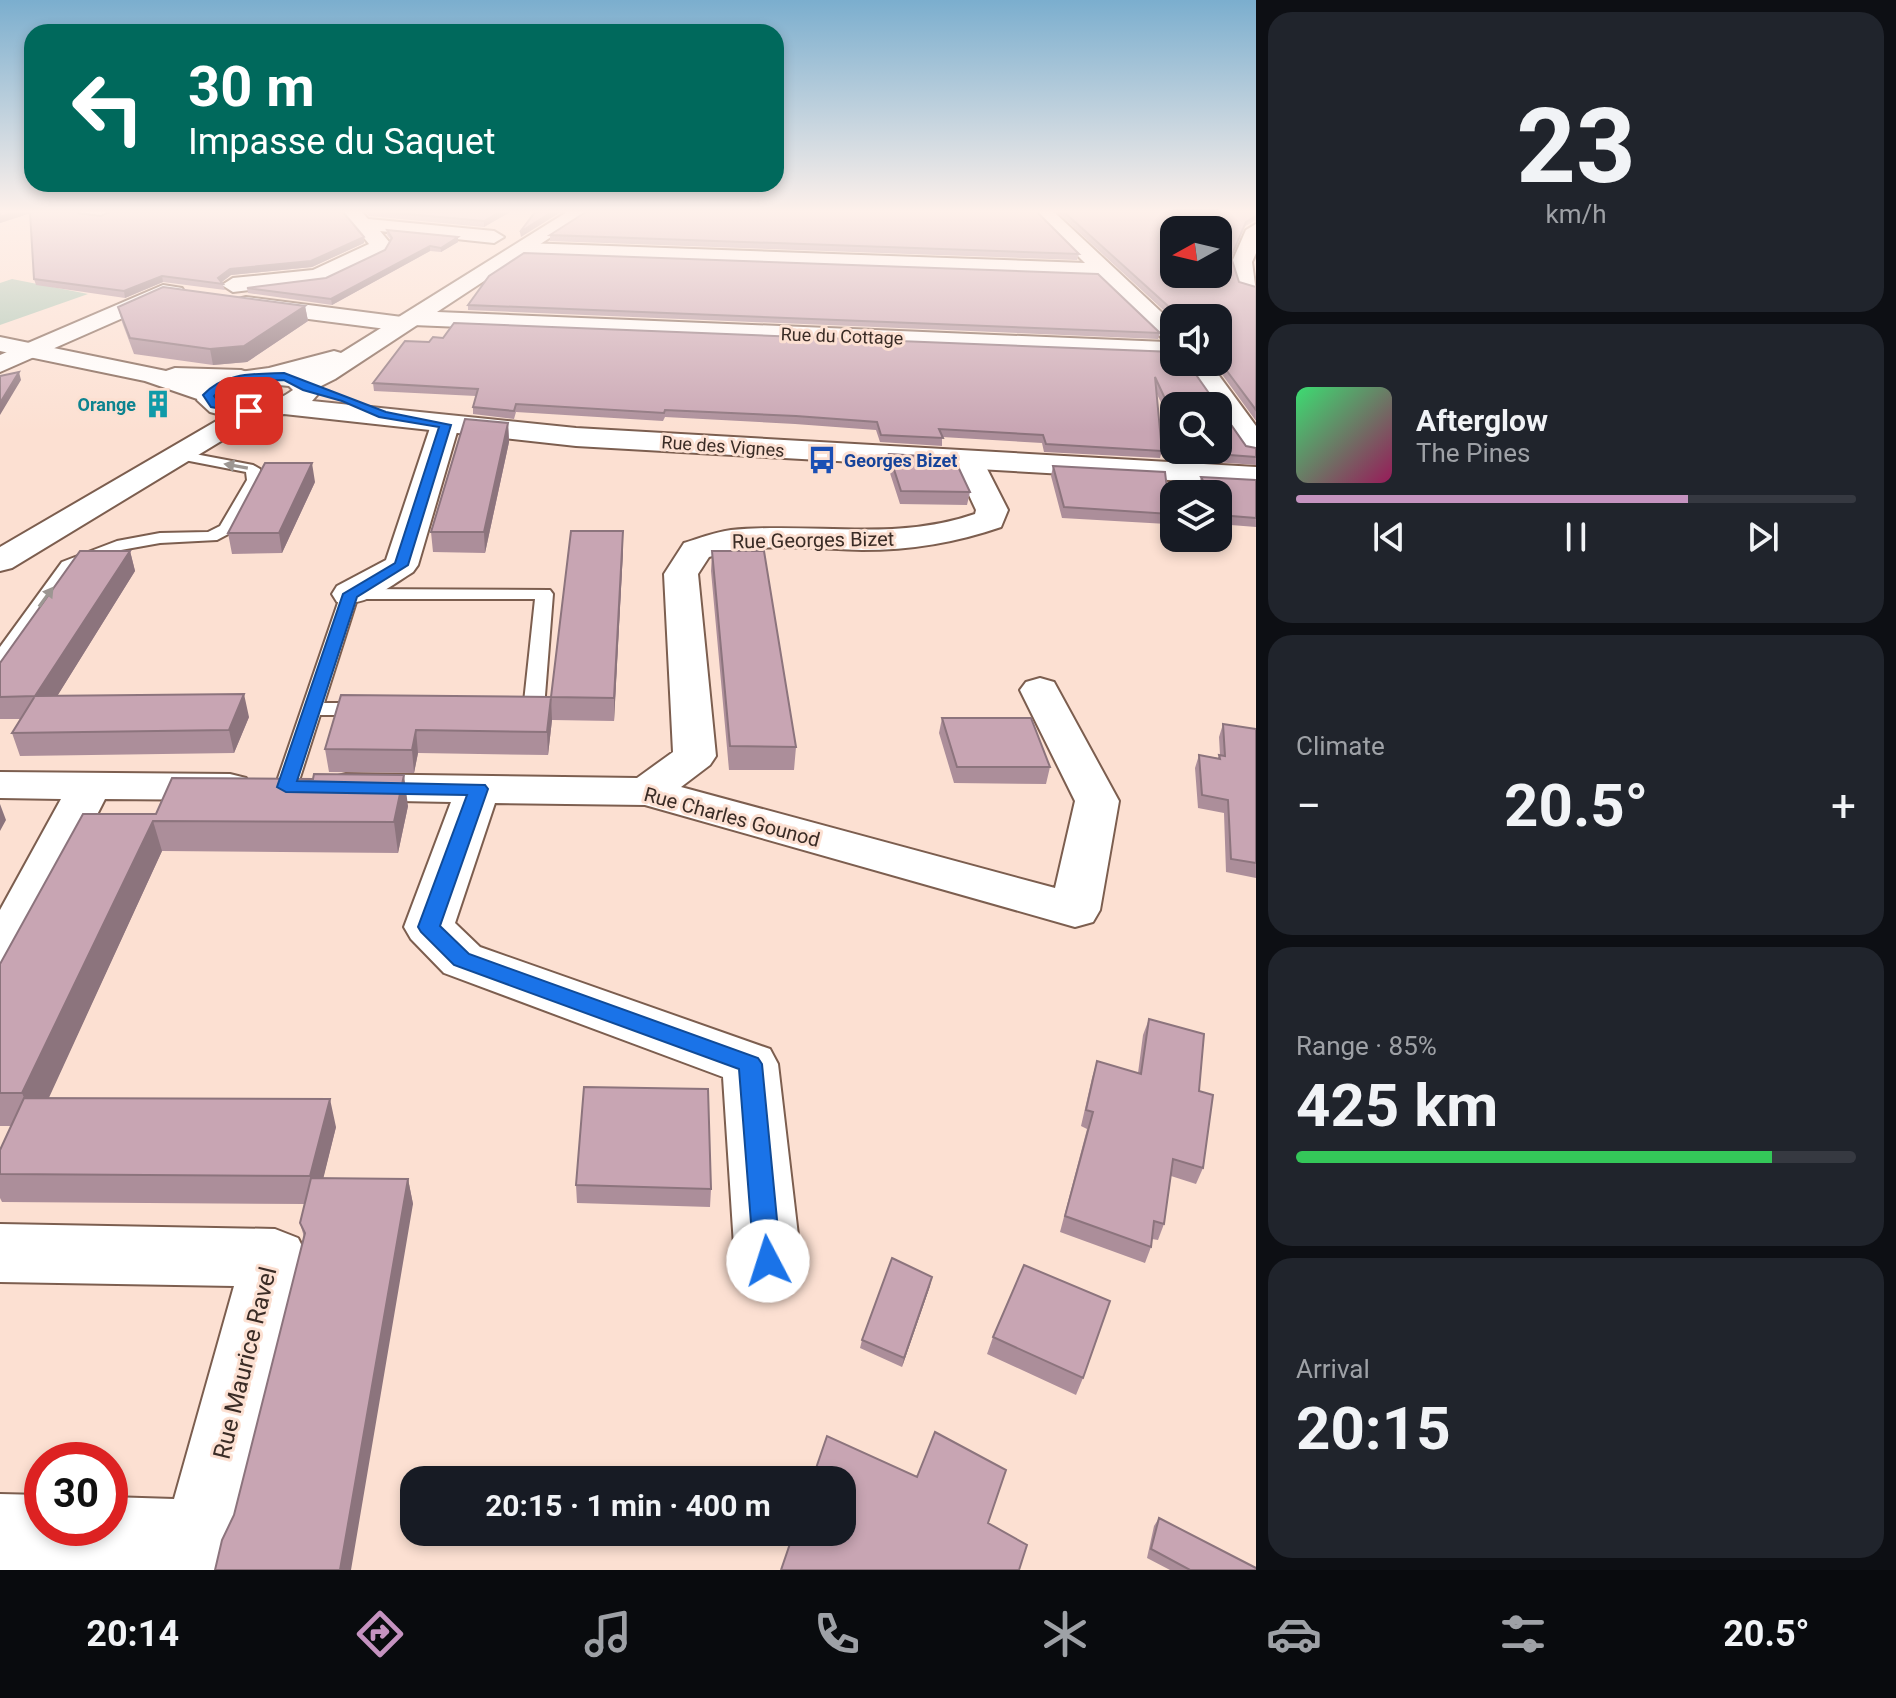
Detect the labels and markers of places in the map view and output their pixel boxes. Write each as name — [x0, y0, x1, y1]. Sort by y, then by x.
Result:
pin — [215, 377, 283, 445]
building icon: Orange — [143, 389, 173, 419]
place label: Orange — [78, 394, 136, 415]
bus stop icon: Georges Bizet — [807, 445, 837, 475]
place label: Georges Bizet — [844, 450, 957, 471]

